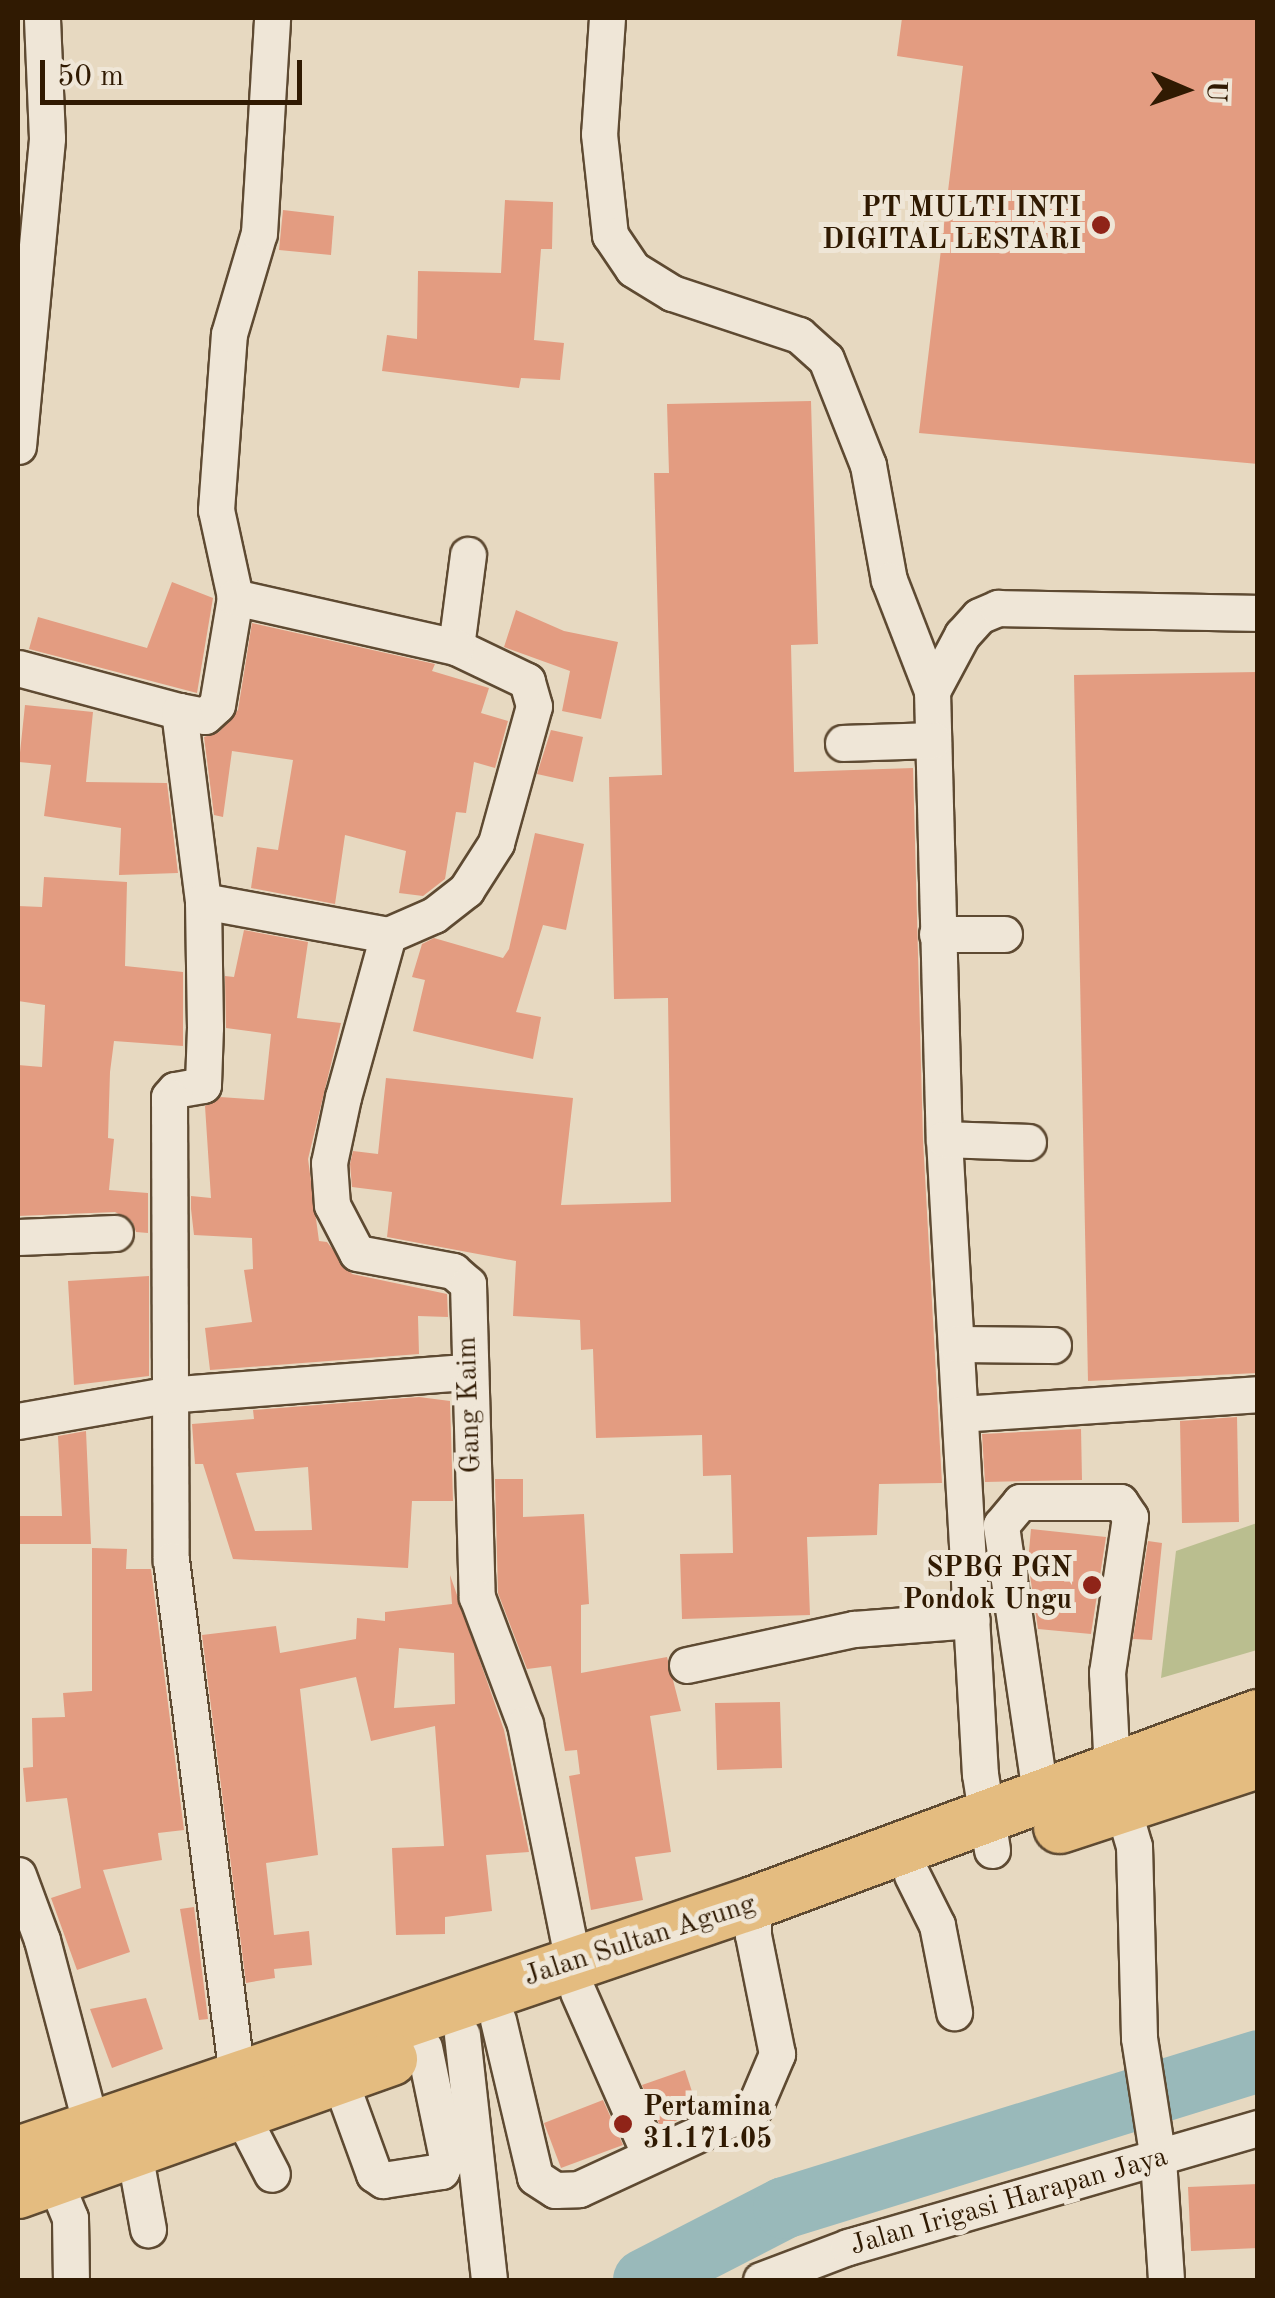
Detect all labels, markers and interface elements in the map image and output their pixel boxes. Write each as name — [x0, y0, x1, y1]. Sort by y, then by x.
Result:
scale bar — [45, 40, 308, 102]
north arrow — [1135, 40, 1235, 140]
text: 50 m — [57, 62, 124, 92]
text: U — [1201, 79, 1229, 103]
place label: PT MULTI INTI DIGITAL LESTARI — [822, 192, 1081, 258]
marker: PT MULTI INTI DIGITAL LESTARI — [1090, 214, 1112, 236]
street label: Gang Kaim — [451, 1336, 489, 1474]
place label: SPBG PGN Pondok Ungu — [903, 1552, 1072, 1618]
marker: SPBG PGN Pondok Ungu — [1081, 1574, 1103, 1596]
street label: Jalan Sultan Agung — [520, 1888, 760, 1994]
place label: Pertamina 31.171.05 — [643, 2091, 772, 2157]
marker: Pertamina 31.171.05 — [612, 2113, 634, 2135]
street label: Jalan Irigasi Harapan Jaya — [846, 2141, 1172, 2263]

